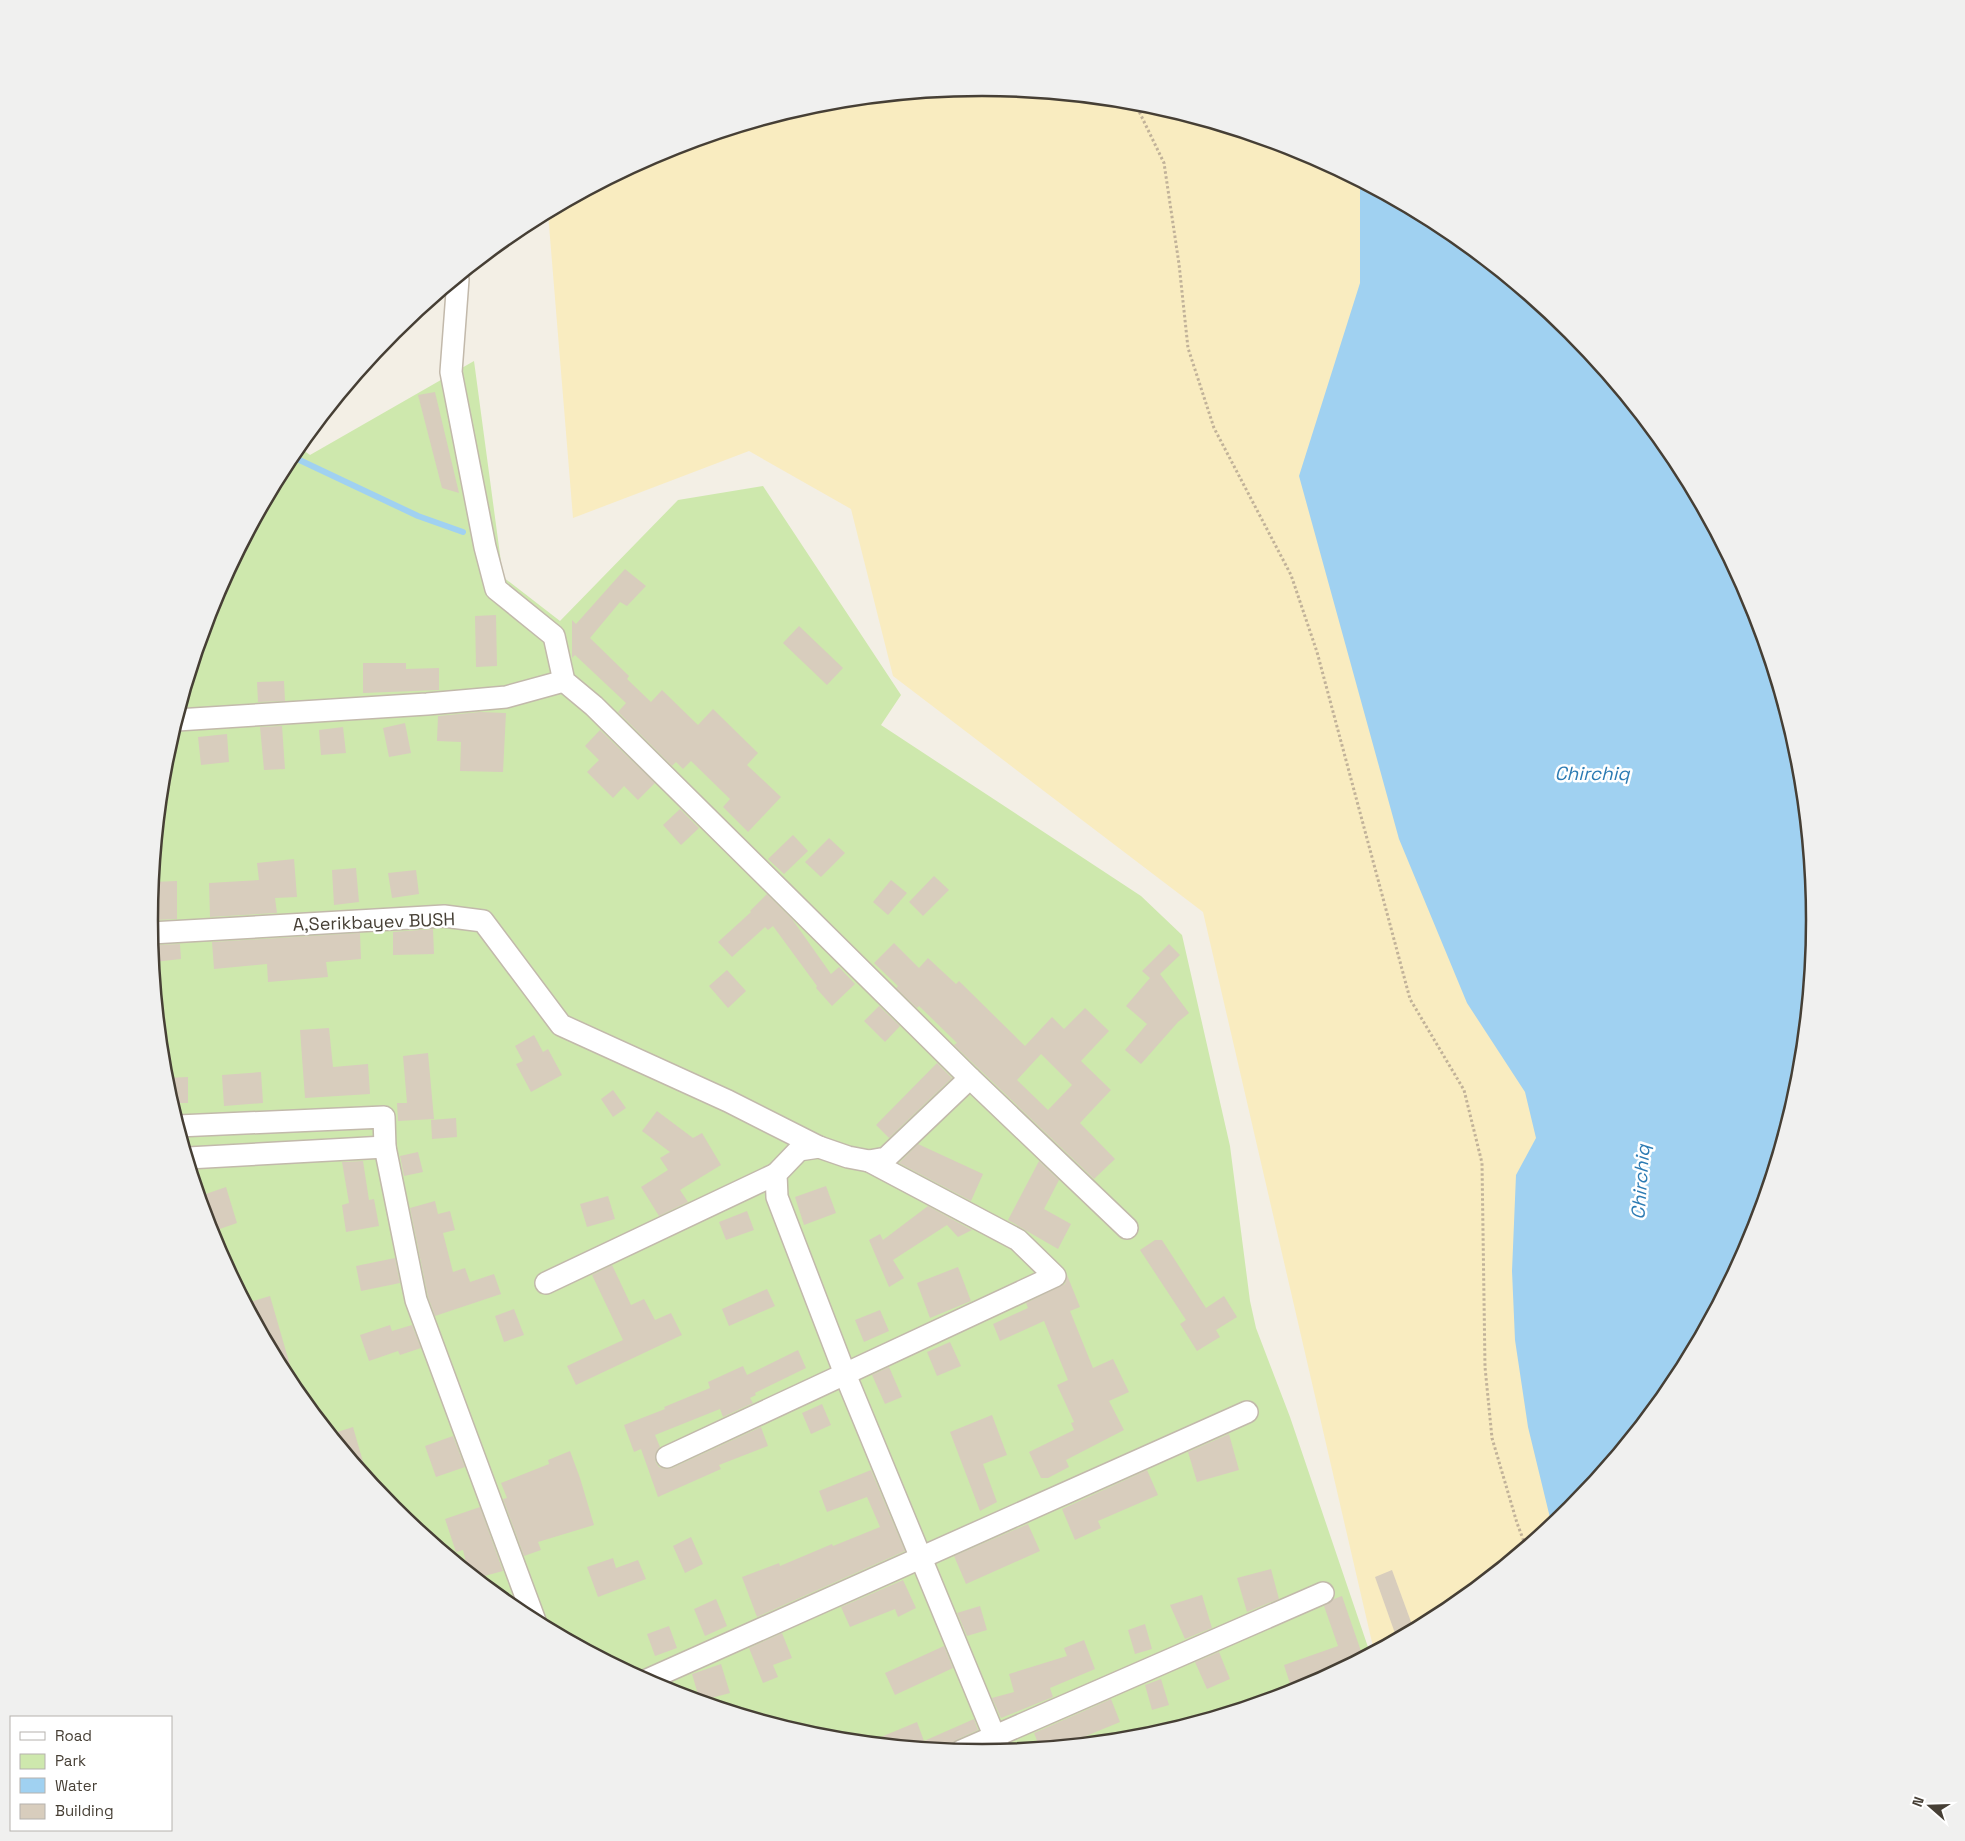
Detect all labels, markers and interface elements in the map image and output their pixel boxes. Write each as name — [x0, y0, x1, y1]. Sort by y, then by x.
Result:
water label: Chirchiq — [1554, 761, 1630, 786]
street label: A,Serikbayev BUSH — [292, 907, 456, 936]
water label: Chirchiq — [1625, 1143, 1656, 1220]
legend — [10, 1716, 172, 1831]
text: Road — [55, 1726, 92, 1745]
text: Park — [55, 1751, 86, 1770]
text: Water — [55, 1776, 98, 1795]
north arrow — [1905, 1781, 1955, 1831]
text: N — [1908, 1794, 1928, 1809]
text: Building — [55, 1801, 114, 1820]

